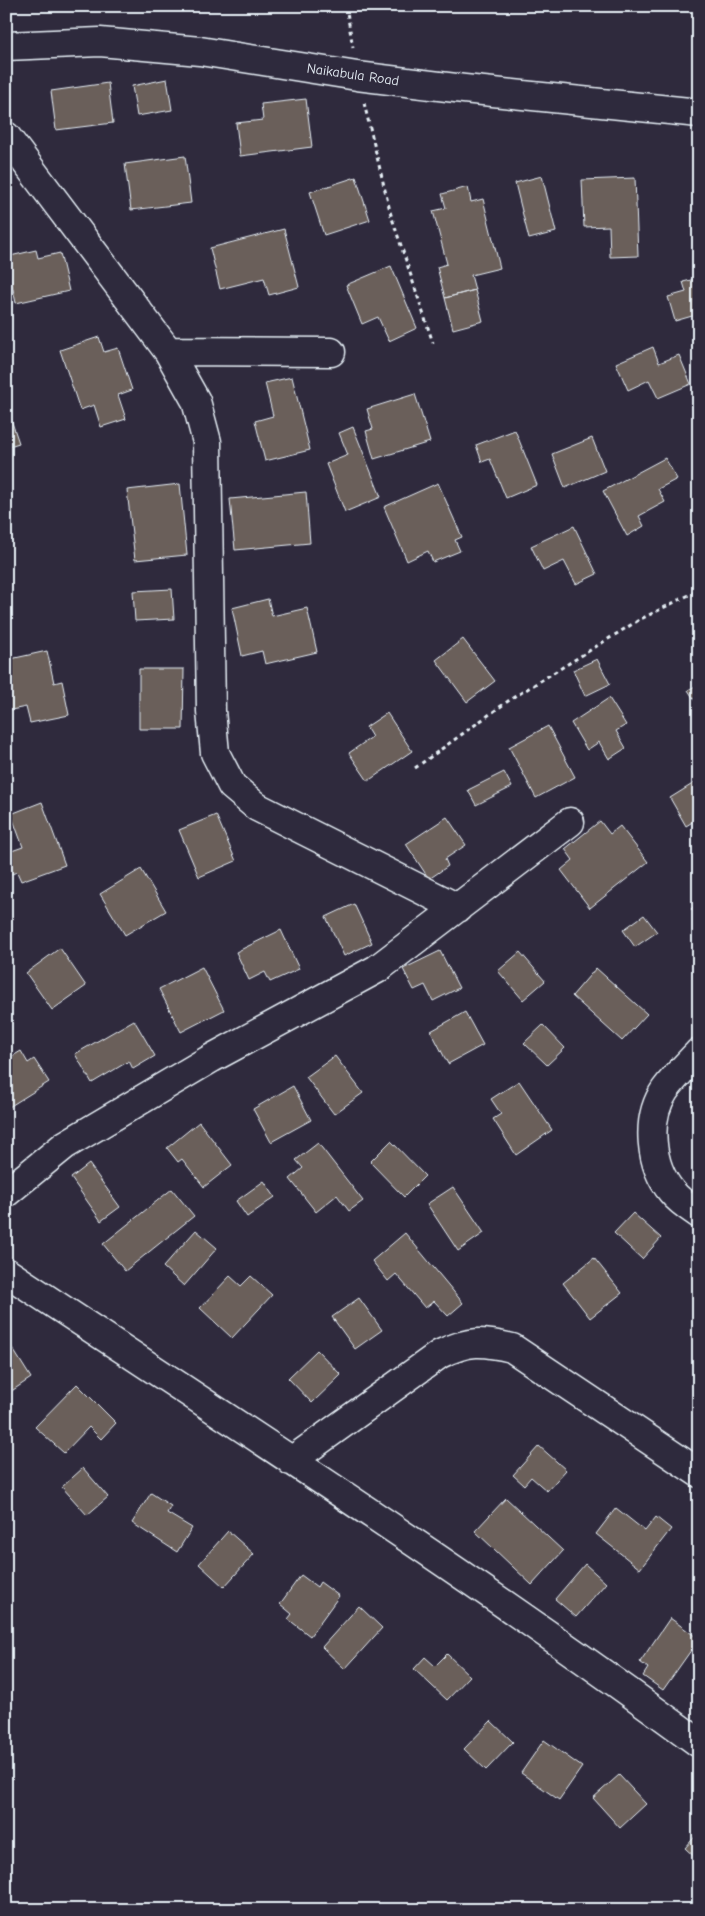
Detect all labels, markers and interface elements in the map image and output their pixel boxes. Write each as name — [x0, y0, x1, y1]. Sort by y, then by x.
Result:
street label: Naikabula Road — [306, 60, 400, 89]

